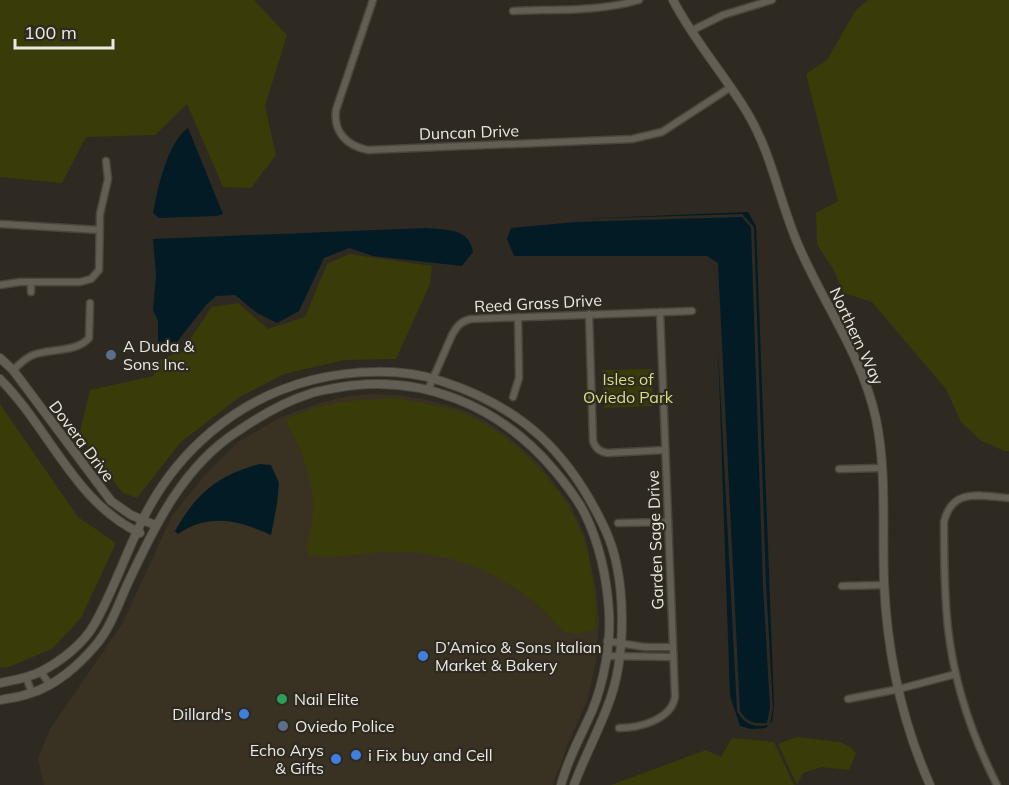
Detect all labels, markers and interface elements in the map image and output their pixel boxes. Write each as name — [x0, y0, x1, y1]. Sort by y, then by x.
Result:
scale bar — [15, 12, 112, 50]
text: 100 m — [24, 21, 77, 44]
street label: Duncan Drive — [419, 120, 519, 144]
street label: Northern Way — [826, 284, 889, 388]
street label: Reed Grass Drive — [474, 290, 602, 316]
place label: A Duda & Sons Inc. — [123, 336, 194, 374]
marker: A Duda & Sons Inc. — [104, 348, 118, 362]
park label: Isles of Oviedo Park — [583, 369, 674, 407]
street label: Dovera Drive — [45, 397, 119, 485]
street label: Garden Sage Drive — [643, 470, 667, 610]
place label: D’Amico & Sons Italian Market & Bakery — [435, 637, 602, 675]
marker: D’Amico & Sons Italian Market & Bakery — [416, 649, 430, 663]
place label: Nail Elite — [294, 689, 359, 709]
marker: Nail Elite — [275, 692, 289, 706]
place label: Dillard's — [172, 704, 232, 724]
marker: Dillard's — [237, 707, 251, 721]
place label: Oviedo Police — [295, 716, 395, 736]
marker: Oviedo Police — [276, 719, 290, 733]
place label: Echo Arys & Gifts — [250, 740, 324, 778]
place label: i Fix buy and Cell — [368, 745, 492, 765]
marker: i Fix buy and Cell — [349, 748, 363, 762]
marker: Echo Arys & Gifts — [329, 752, 343, 766]

